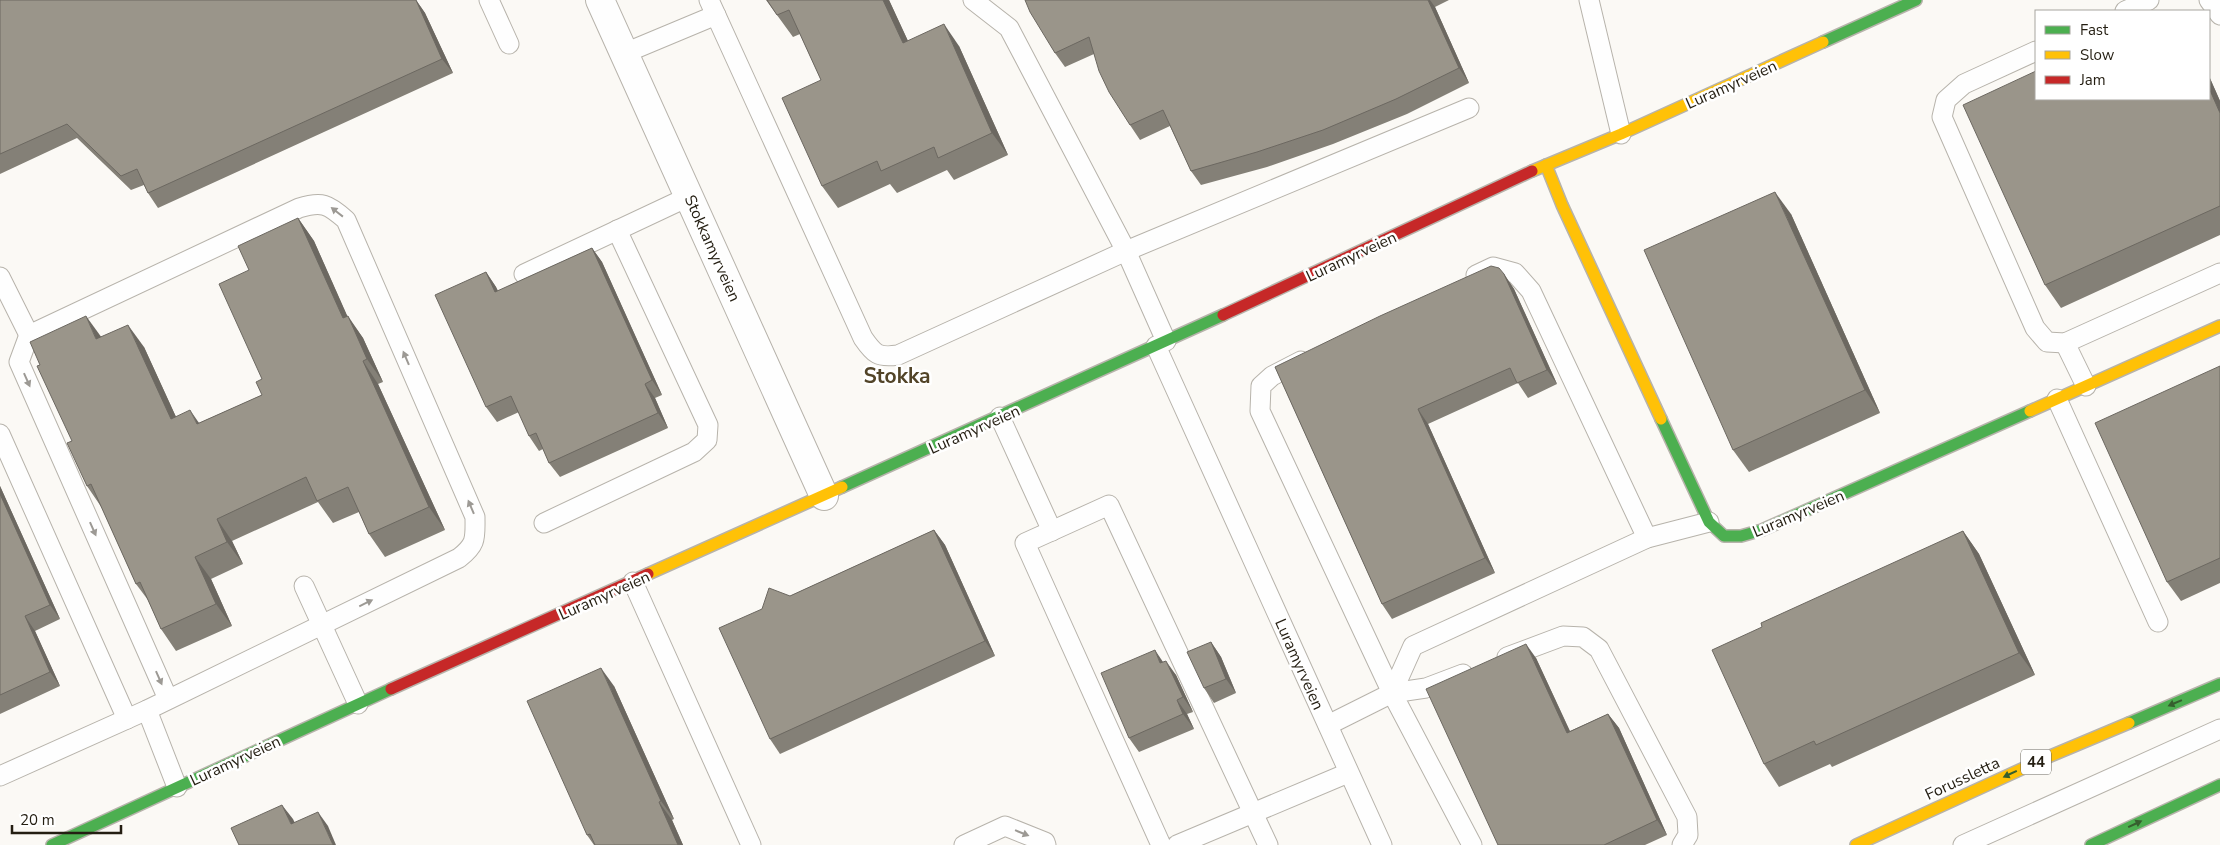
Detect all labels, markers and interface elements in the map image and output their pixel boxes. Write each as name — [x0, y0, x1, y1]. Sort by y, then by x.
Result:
legend — [2035, 10, 2210, 100]
text: Fast — [2080, 20, 2109, 40]
text: Slow — [2080, 45, 2115, 65]
street label: Luramyrveien — [1682, 55, 1780, 115]
text: Jam — [2079, 70, 2106, 90]
street label: Stokkamyrveien — [679, 192, 745, 305]
one-way arrow — [331, 207, 344, 218]
street label: Luramyrveien — [1303, 226, 1400, 288]
one-way arrow — [401, 351, 409, 365]
district label: Stokka — [863, 362, 931, 390]
one-way arrow — [23, 373, 31, 387]
street label: Luramyrveien — [925, 400, 1023, 460]
street label: Luramyrveien — [1749, 485, 1848, 543]
one-way arrow — [466, 500, 474, 514]
one-way arrow — [89, 522, 97, 536]
street label: Luramyrveien — [555, 566, 653, 626]
one-way arrow — [358, 599, 373, 607]
street label: Luramyrveien — [1269, 615, 1329, 713]
one-way arrow — [155, 671, 163, 685]
one-way arrow — [2168, 700, 2182, 708]
street label: Luramyrveien — [187, 730, 284, 792]
road number: 44 — [2021, 750, 2051, 774]
street label: Forussletta — [1921, 752, 2003, 806]
one-way arrow — [2003, 770, 2017, 778]
scale bar — [12, 802, 121, 834]
text: 20 m — [20, 810, 55, 830]
one-way arrow — [2128, 820, 2142, 828]
one-way arrow — [1014, 830, 1029, 837]

